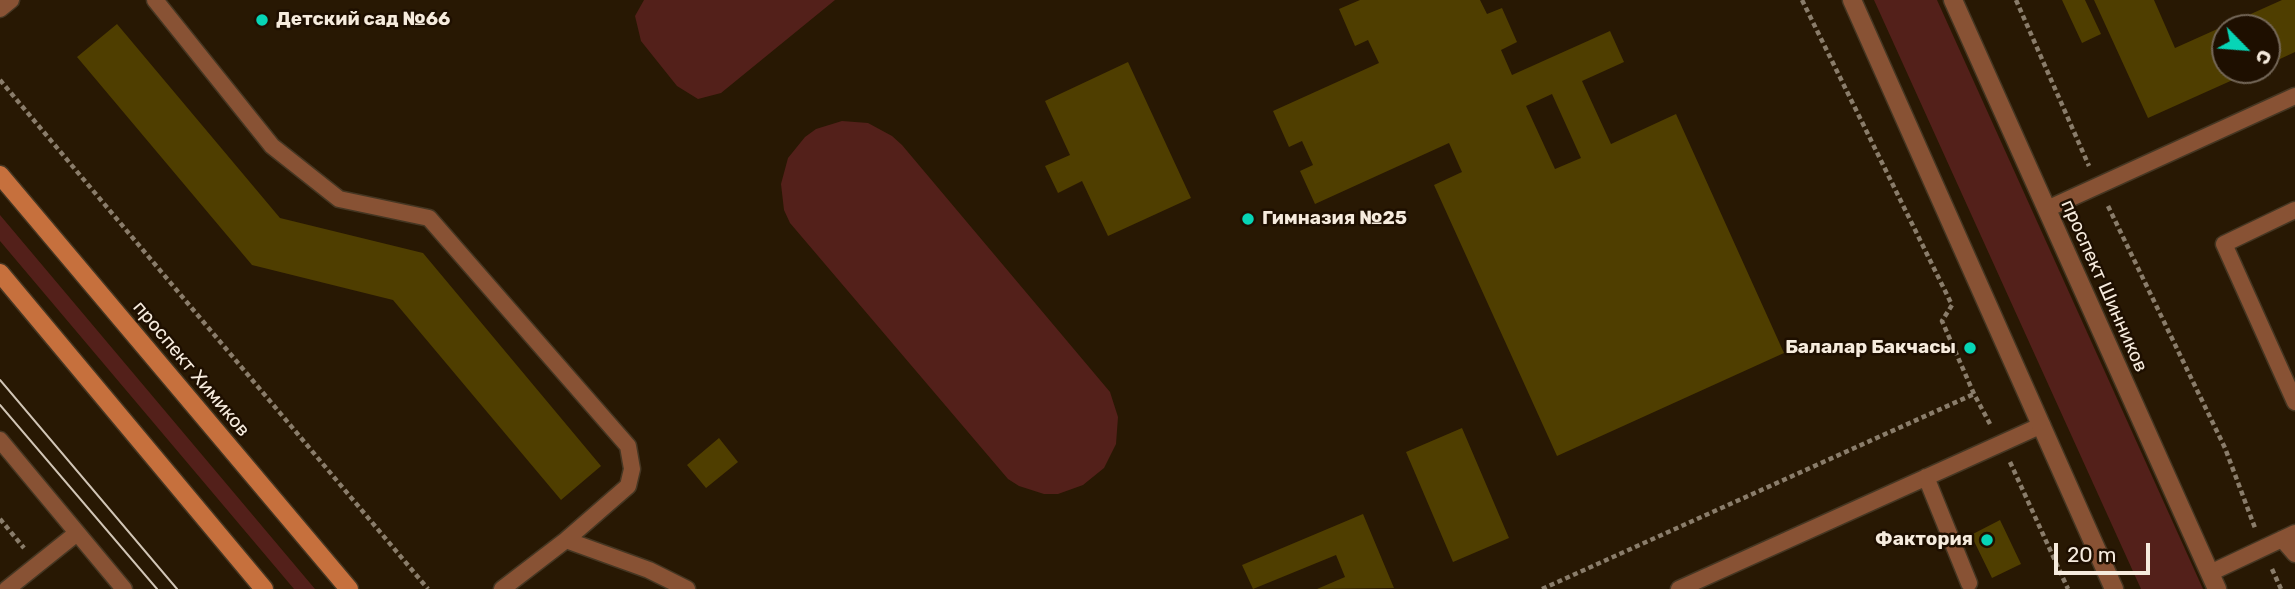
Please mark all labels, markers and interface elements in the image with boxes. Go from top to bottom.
place label: Детский сад №66 [276,9,450,31]
marker: Детский сад №66 [254,12,270,28]
north arrow [2211,14,2281,84]
text: С [2250,46,2277,68]
street label: проспект Шинников [2056,196,2152,376]
place label: Гимназия №25 [1262,208,1407,230]
marker: Гимназия №25 [1240,211,1256,227]
street label: проспект Химиков [128,297,254,441]
place label: Балалар Бакчасы [1785,337,1956,359]
marker: Балалар Бакчасы [1962,340,1978,356]
place label: Фактория [1875,529,1973,551]
scale bar [2057,530,2153,574]
marker: Фактория [1979,532,1995,548]
text: 20 m [2067,542,2116,567]

